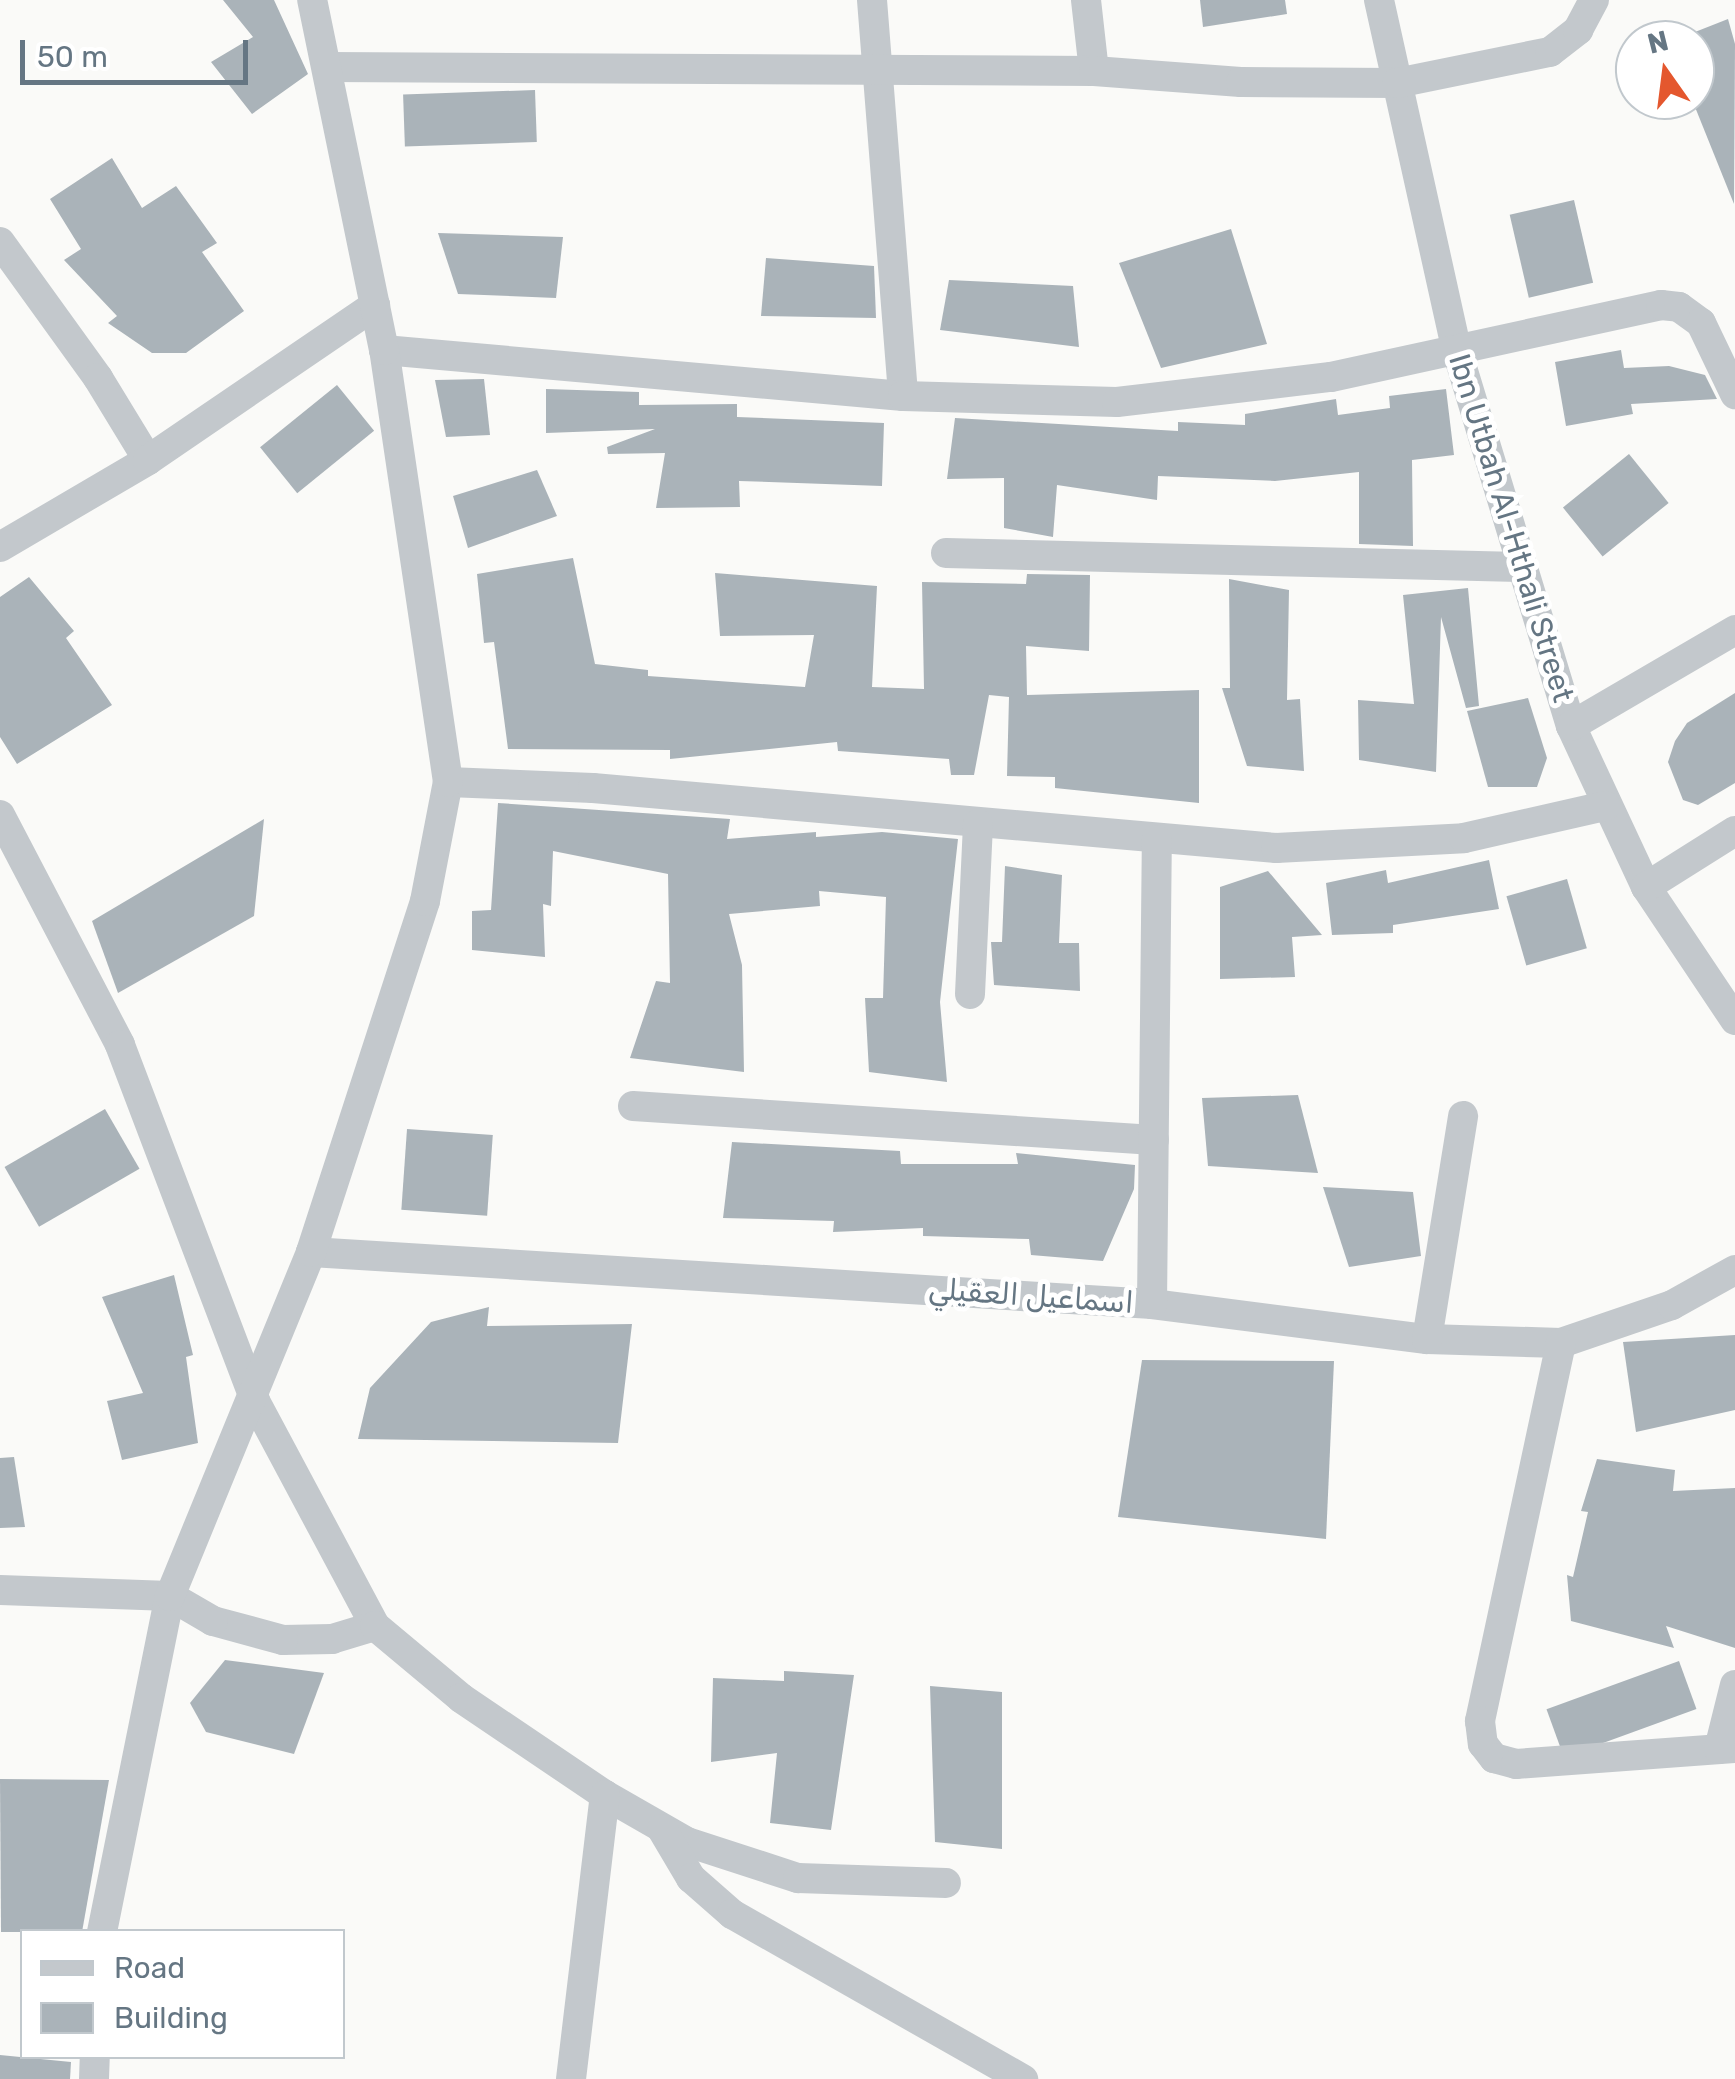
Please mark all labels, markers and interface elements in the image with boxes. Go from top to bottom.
scale bar [25,20,252,82]
north arrow [1615,20,1715,120]
text: N [1644,24,1672,61]
text: 50 m [37,39,108,75]
street label: Ibn Utbah Al-Hthali Street [1441,349,1581,707]
street label: اسماعيل العقيلي [927,1271,1135,1321]
legend [20,1929,345,2059]
text: Road [114,1950,185,1986]
text: Building [114,2000,228,2036]

